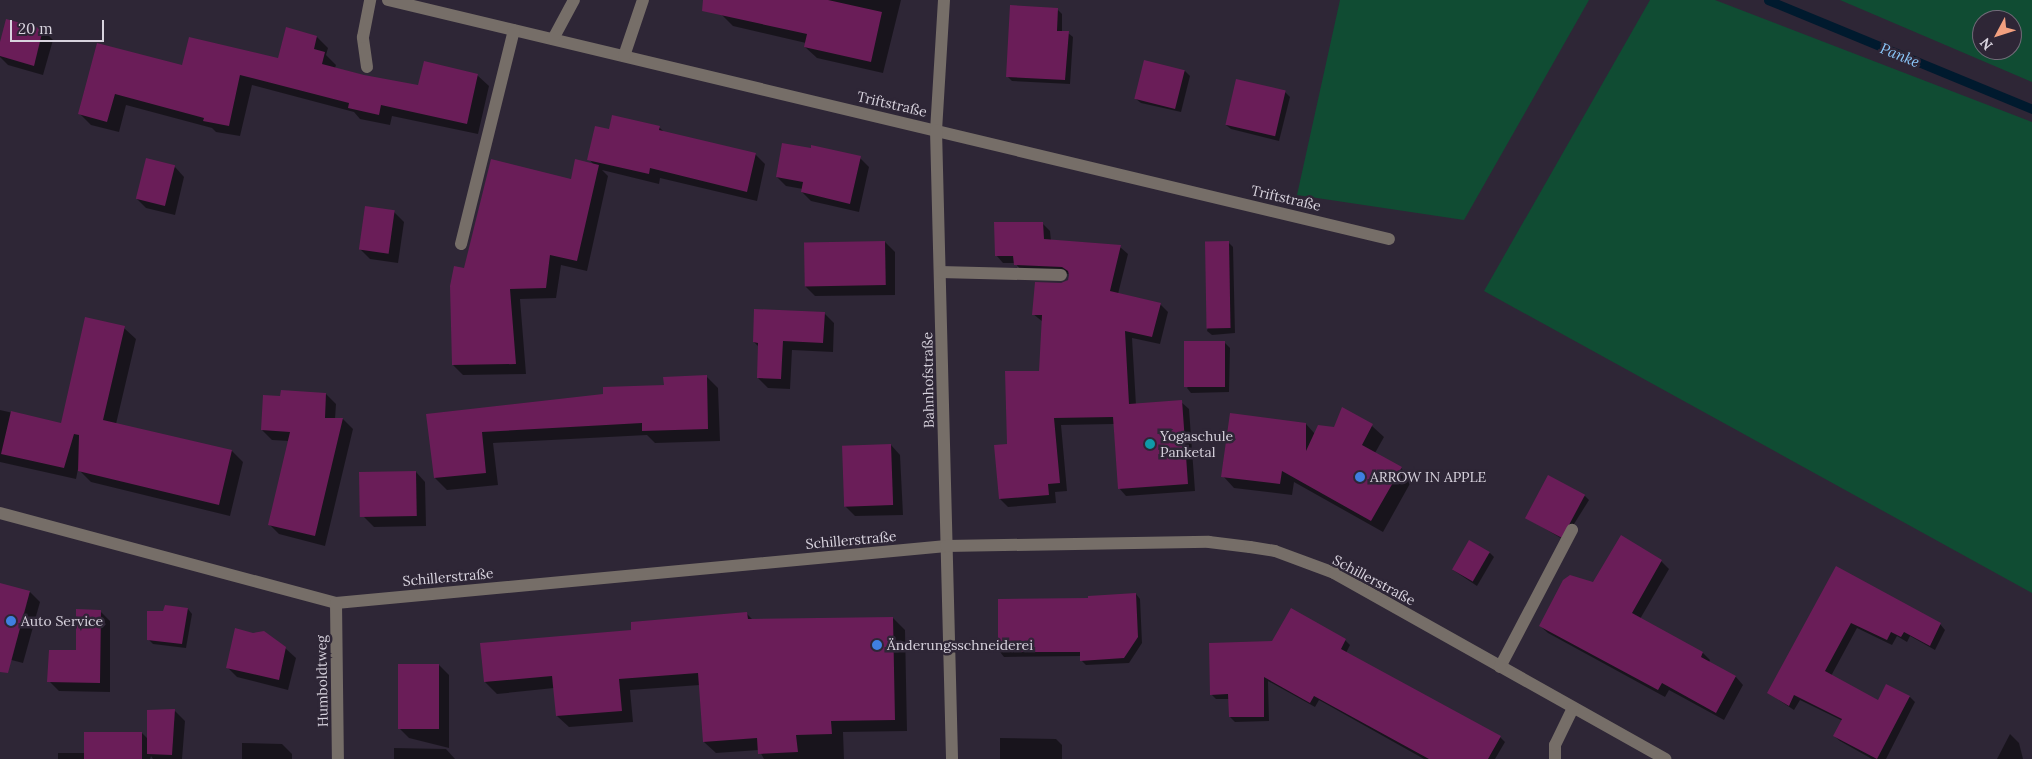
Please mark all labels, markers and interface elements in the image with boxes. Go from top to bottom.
scale bar [12,10,106,42]
north arrow [1972,10,2022,60]
text: 20 m [18,19,53,38]
text: N [1976,34,1997,54]
water label: Panke [1878,39,1922,71]
street label: Triftstraße [855,88,929,120]
street label: Triftstraße [1249,182,1323,214]
street label: Bahnhofstraße [919,332,937,428]
place label: Yogaschule Panketal [1160,428,1233,461]
marker: Yogaschule Panketal [1144,438,1156,450]
place label: ARROW IN APPLE [1370,469,1486,485]
marker: ARROW IN APPLE [1354,471,1366,483]
street label: Schillerstraße [805,528,897,552]
street label: Schillerstraße [1330,551,1418,609]
street label: Schillerstraße [402,565,494,589]
place label: Auto Service [21,613,103,629]
marker: Auto Service [5,615,17,627]
street label: Humboldtweg [313,635,331,727]
place label: Änderungsschneiderei [887,637,1033,653]
marker: Änderungsschneiderei [871,639,883,651]

